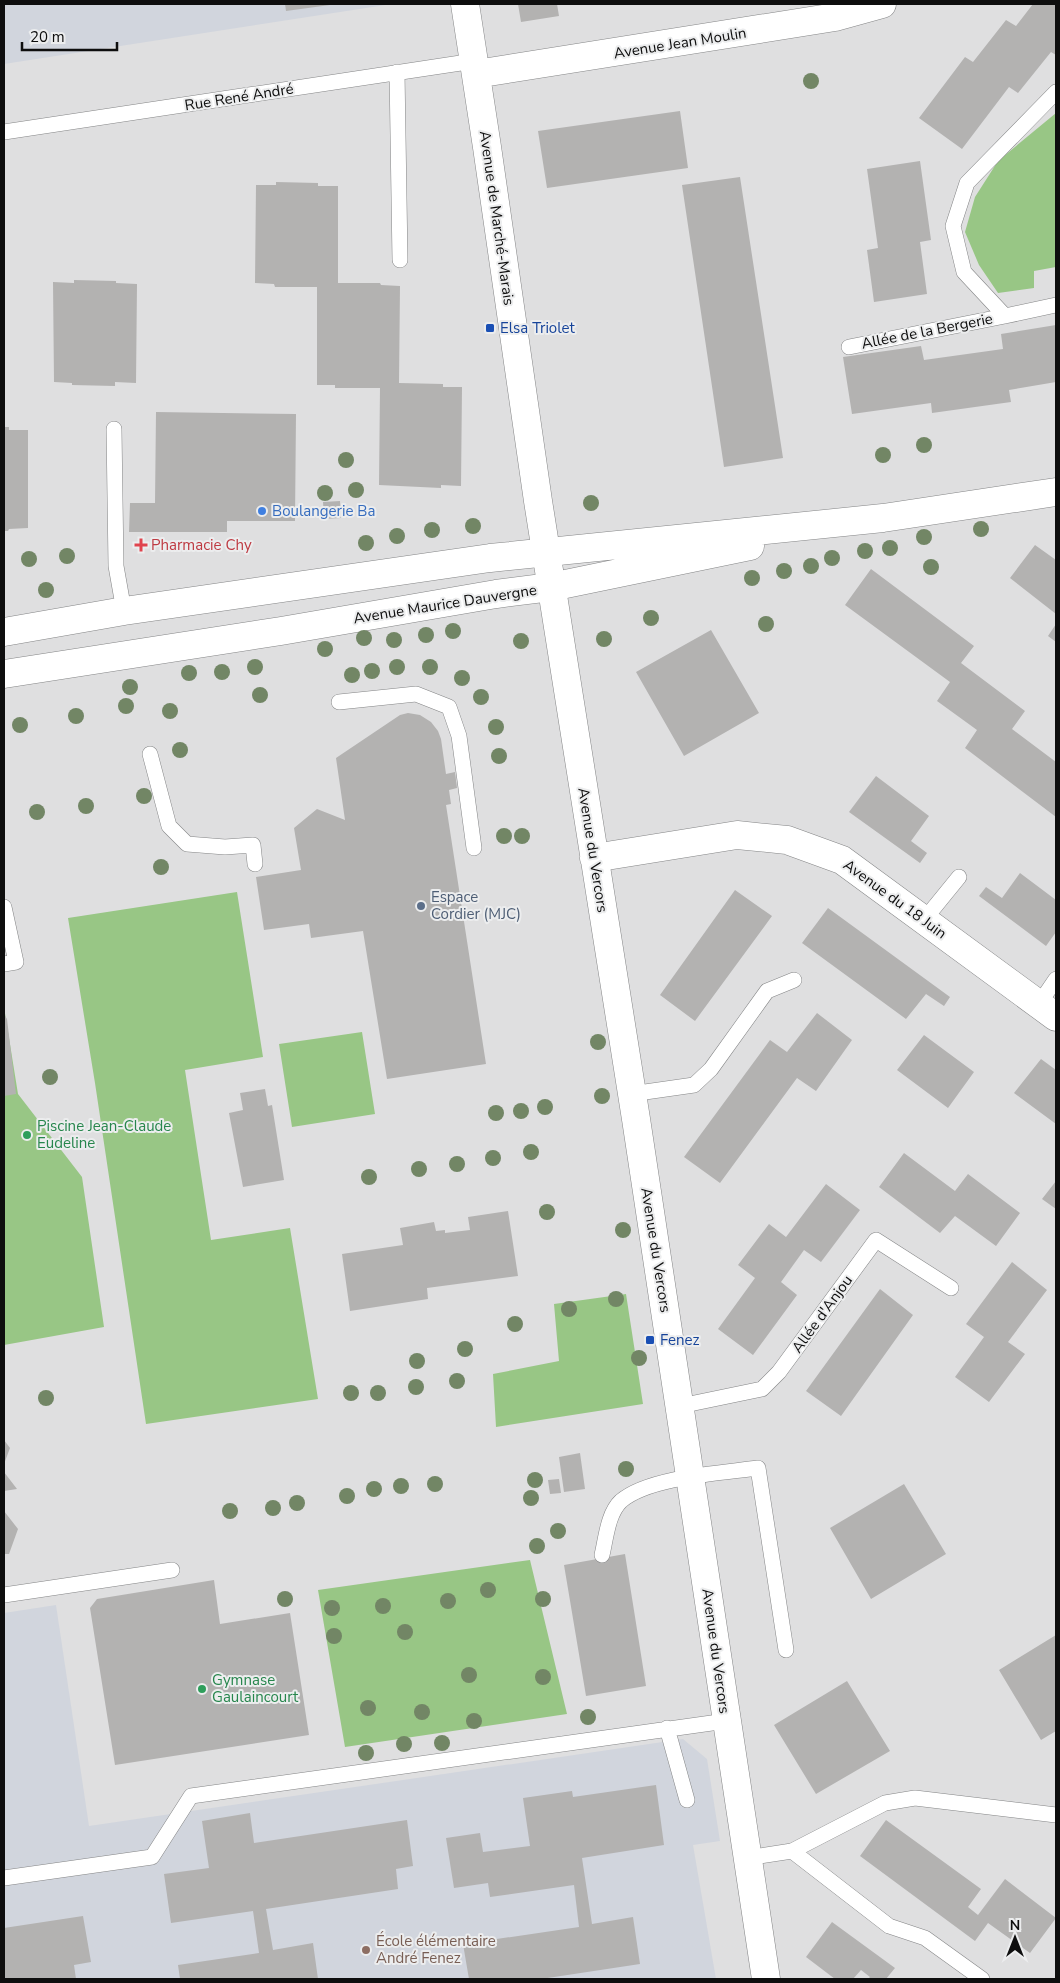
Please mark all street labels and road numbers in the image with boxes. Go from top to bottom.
street label: Avenue Jean Moulin [612,23,748,63]
street label: Rue René André [183,79,295,115]
street label: Avenue de Marché-Marais [475,129,519,307]
street label: Allée de la Bergerie [860,308,994,354]
street label: Avenue Maurice Dauvergne [352,580,538,628]
street label: Avenue du Vercors [573,786,613,914]
street label: Avenue du 18 Juin [839,855,951,943]
street label: Avenue du Vercors [636,1186,676,1314]
street label: Allée d'Anjou [787,1271,857,1357]
street label: Avenue du Vercors [697,1587,735,1715]

